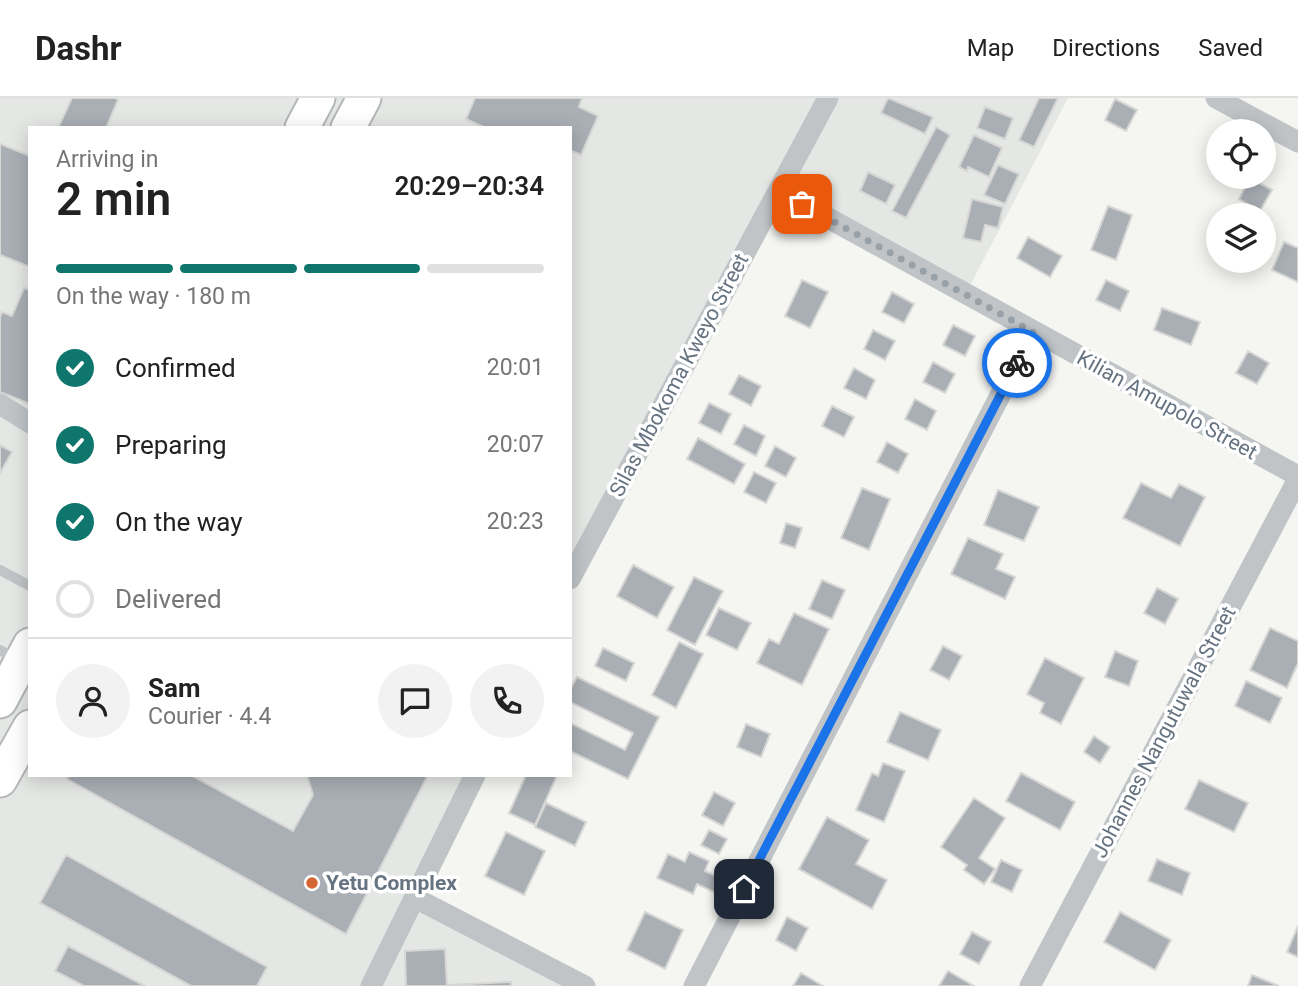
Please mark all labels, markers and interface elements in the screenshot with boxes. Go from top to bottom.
text: Dashr [35,29,122,68]
text: Map [967,34,1014,62]
text: Directions [1052,34,1160,62]
text: Saved [1198,34,1263,62]
map controls [1206,119,1276,273]
button: locate [1206,119,1276,189]
text: Arriving in [56,146,159,173]
text: 20:29–20:34 [394,171,544,201]
text: 2 min [56,172,171,226]
pin [772,174,832,234]
icon: bag [783,185,821,223]
button: layers [1206,203,1276,273]
street label: Silas Mbokoma Kweyo Street [605,249,753,501]
text: On the way · 180 m [56,283,251,310]
courier [982,328,1052,398]
icon: bike [998,344,1036,382]
street label: Kilian Amupolo Street [1073,346,1261,464]
icon: check [56,349,94,387]
text: Confirmed [115,353,236,383]
text: 20:01 [487,354,544,381]
icon: check [56,426,94,464]
text: Preparing [115,430,227,460]
text: 20:07 [487,431,544,458]
icon: check [56,503,94,541]
text: On the way [115,507,243,537]
text: 20:23 [487,508,544,535]
text: Delivered [115,584,222,614]
street label: Johannes Nangutuwala Street [1087,602,1241,862]
button: person [56,664,130,738]
button: chat [378,664,452,738]
button: phone [470,664,544,738]
text: Sam [148,673,200,703]
text: Courier · 4.4 [148,703,271,730]
pin [714,859,774,919]
icon: home [725,870,763,908]
place label: Yetu Complex [326,871,457,895]
marker: Yetu Complex [304,875,320,891]

